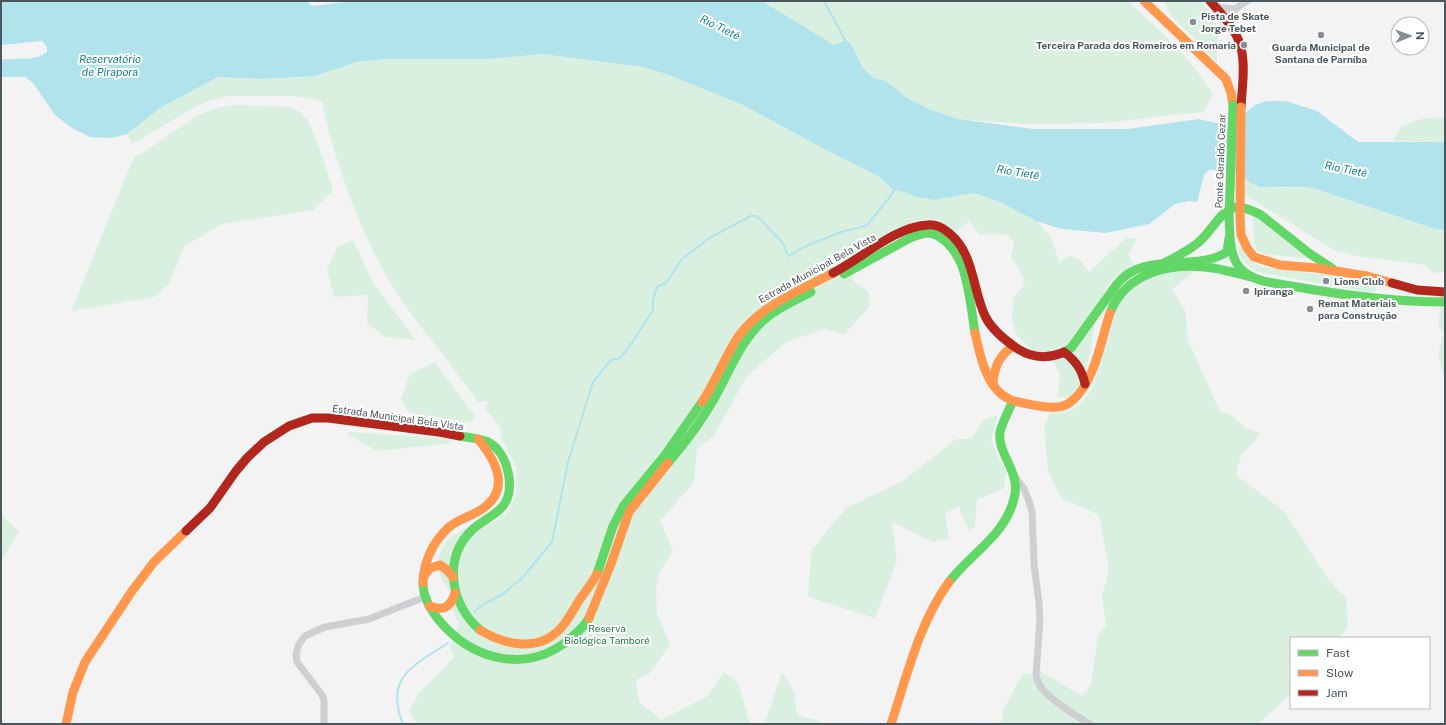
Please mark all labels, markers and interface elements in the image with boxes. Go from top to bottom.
place label: Pista de Skate Jorge Tebet [1201,10,1270,34]
water label: Rio Tietê [698,12,742,42]
north arrow [1390,16,1430,56]
marker: Pista de Skate Jorge Tebet [1188,17,1198,27]
marker: Guarda Municipal de Santana de Parníba [1316,30,1326,40]
text: N [1414,31,1426,40]
place label: Terceira Parada dos Romeiros em Romaria [1036,39,1236,51]
marker: Terceira Parada dos Romeiros em Romaria [1239,40,1249,50]
place label: Guarda Municipal de Santana de Parníba [1272,41,1370,65]
water label: Reservatório de Pirapora [79,53,141,78]
street label: Ponte Geraldo Cezar [1212,113,1228,209]
water label: Rio Tietê [1324,159,1368,179]
water label: Rio Tietê [996,163,1040,181]
street label: Estrada Municipal Bela Vista [756,231,878,305]
place label: Lions Club [1334,275,1384,287]
marker: Lions Club [1321,276,1331,286]
place label: Ipiranga [1254,285,1294,297]
marker: Ipiranga [1241,286,1251,296]
place label: Remat Materiais para Construção [1318,297,1397,321]
marker: Remat Materiais para Construção [1305,304,1315,314]
street label: Estrada Municipal Bela Vista [332,402,464,432]
park label: Reserva Biológica Tamboré [564,622,650,646]
legend [1290,637,1430,709]
text: Fast [1326,646,1351,660]
text: Slow [1326,666,1354,680]
text: Jam [1326,686,1348,700]

